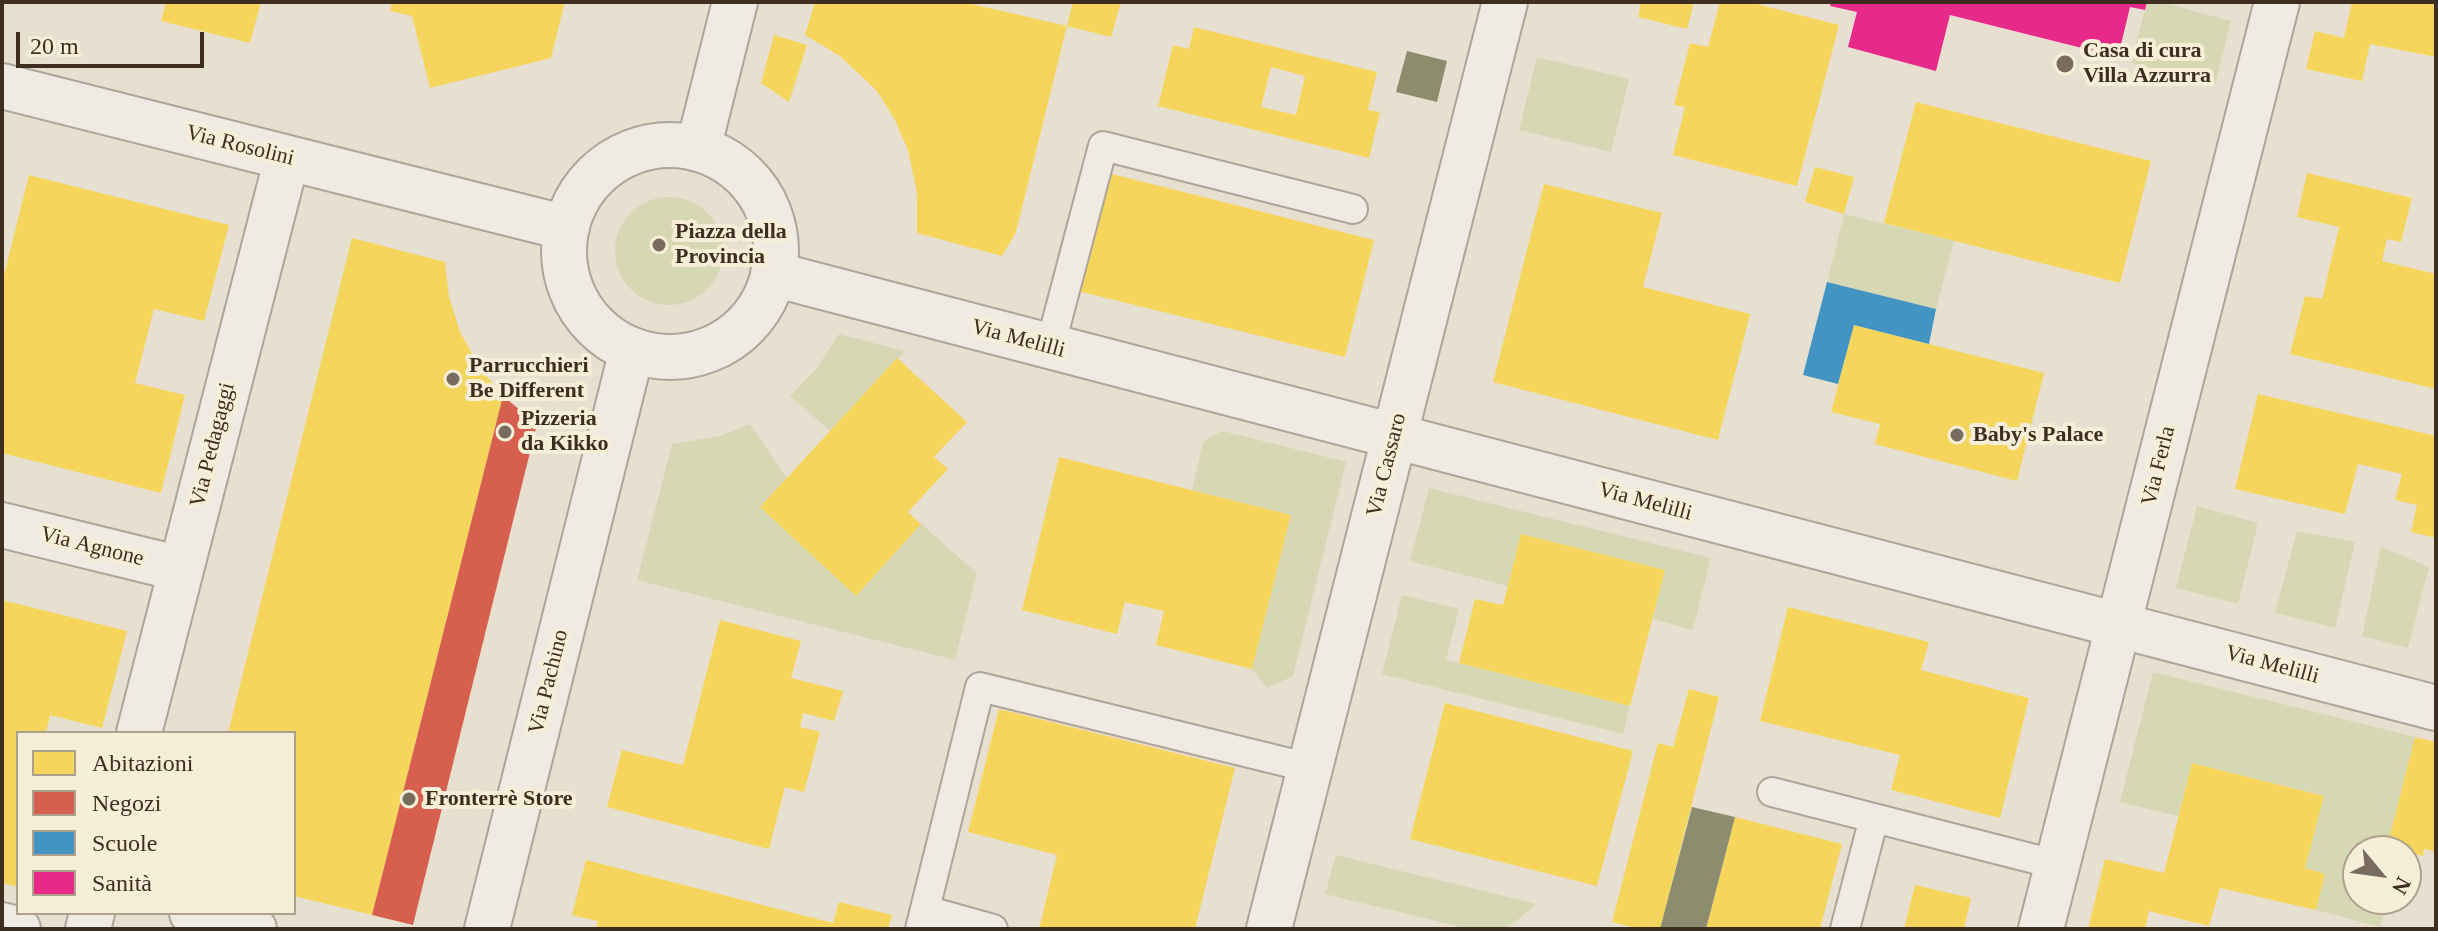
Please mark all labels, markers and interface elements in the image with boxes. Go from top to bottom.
scale bar [20,16,208,66]
text: 20 m [30,33,79,59]
place label: Casa di cura Villa Azzurra [2083,38,2211,90]
marker: Casa di cura Villa Azzurra [2054,53,2076,75]
street label: Via Rosolini [183,120,297,172]
place label: Piazza della Provincia [675,219,787,270]
marker: Piazza della Provincia [650,236,668,254]
street label: Via Melilli [968,314,1068,364]
place label: Parrucchieri Be Different [469,353,589,404]
marker: Parrucchieri Be Different [444,370,462,388]
street label: Via Pedagaggi [185,380,241,510]
place label: Pizzeria da Kikko [521,406,608,458]
street label: Via Cassaro [1361,411,1413,519]
place label: Baby's Palace [1973,422,2103,448]
marker: Pizzeria da Kikko [496,423,514,441]
street label: Via Ferla [2136,423,2182,509]
marker: Baby's Palace [1948,426,1966,444]
street label: Via Melilli [1595,477,1695,527]
street label: Via Agnone [38,521,146,573]
street label: Via Pachino [523,627,575,737]
street label: Via Melilli [2222,640,2322,690]
legend [16,731,296,915]
text: Abitazioni [92,750,193,776]
place label: Fronterrè Store [425,786,573,812]
text: Negozi [92,790,161,816]
marker: Fronterrè Store [400,790,418,808]
text: Scuole [92,830,157,856]
north arrow [2342,835,2422,915]
text: Sanità [92,870,152,896]
text: N [2387,873,2416,899]

